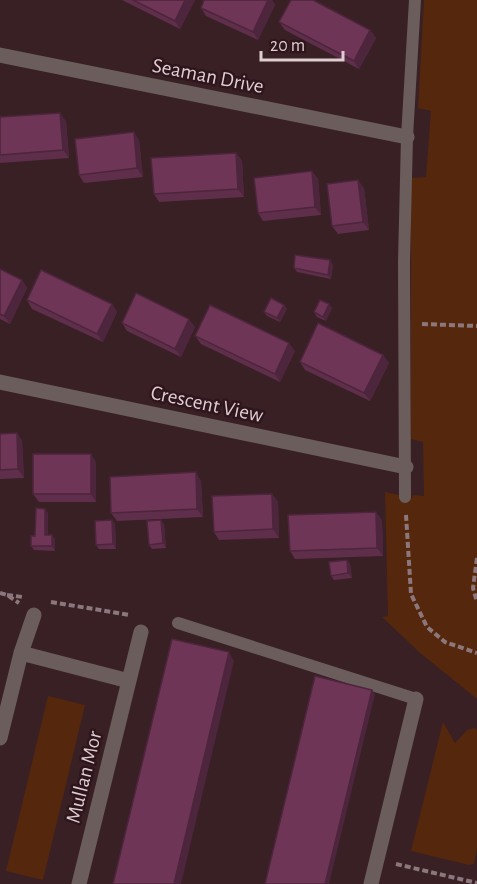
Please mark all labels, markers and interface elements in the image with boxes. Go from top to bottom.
scale bar [261,24,344,62]
text: 20 m [270,37,305,55]
street label: Seaman Drive [151,55,265,97]
street label: Crescent View [149,382,265,426]
street label: Mullan Mor [62,729,106,825]

